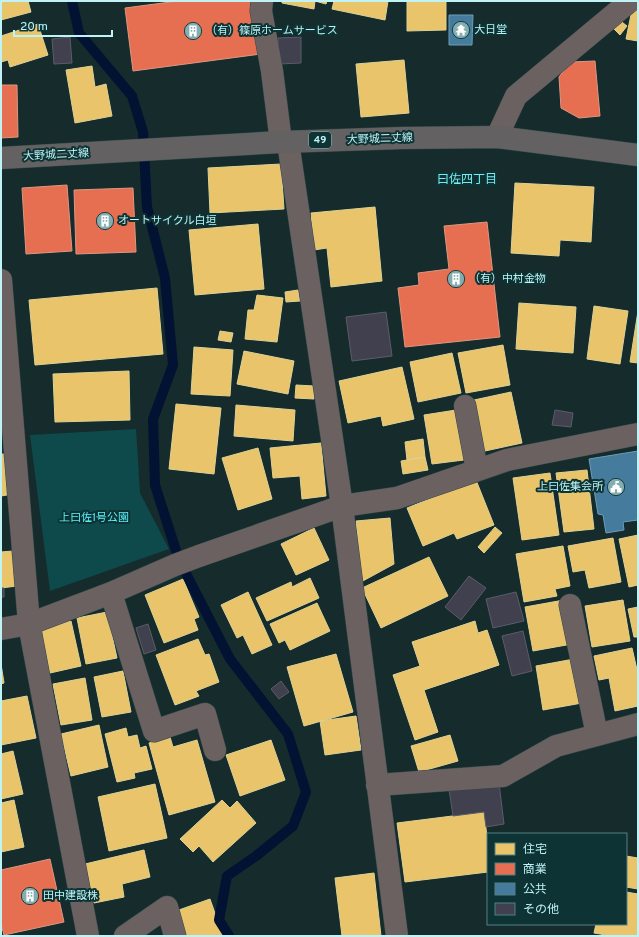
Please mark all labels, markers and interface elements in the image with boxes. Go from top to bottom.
scale bar [14,12,112,38]
text: 20 m [20,19,48,35]
temple icon: 大日堂 [451,20,471,40]
building icon: （有）篠原ホームサービス [183,21,203,41]
place label: 大日堂 [474,23,507,37]
place label: （有）篠原ホームサービス [206,24,338,38]
street label: 大野城二丈線 [347,131,413,147]
road number: 49 [309,132,331,148]
street label: 大野城二丈線 [23,146,89,164]
district label: 曰佐四丁目 [437,172,497,188]
building icon: オートサイクル白垣 [95,211,115,231]
place label: オートサイクル白垣 [118,214,216,228]
building icon: （有）中村金物 [446,269,466,289]
place label: （有）中村金物 [469,272,546,286]
public building icon: 上曰佐集会所 [606,477,626,497]
place label: 上曰佐集会所 [537,480,604,494]
park label: 上曰佐1号公園 [59,511,129,525]
legend [487,833,627,925]
text: 住宅 [523,842,547,858]
text: 商業 [523,862,547,878]
text: 公共 [523,882,547,898]
building icon: 田中建設株 [20,886,40,906]
place label: 田中建設株 [43,889,98,903]
text: その他 [523,902,559,918]

